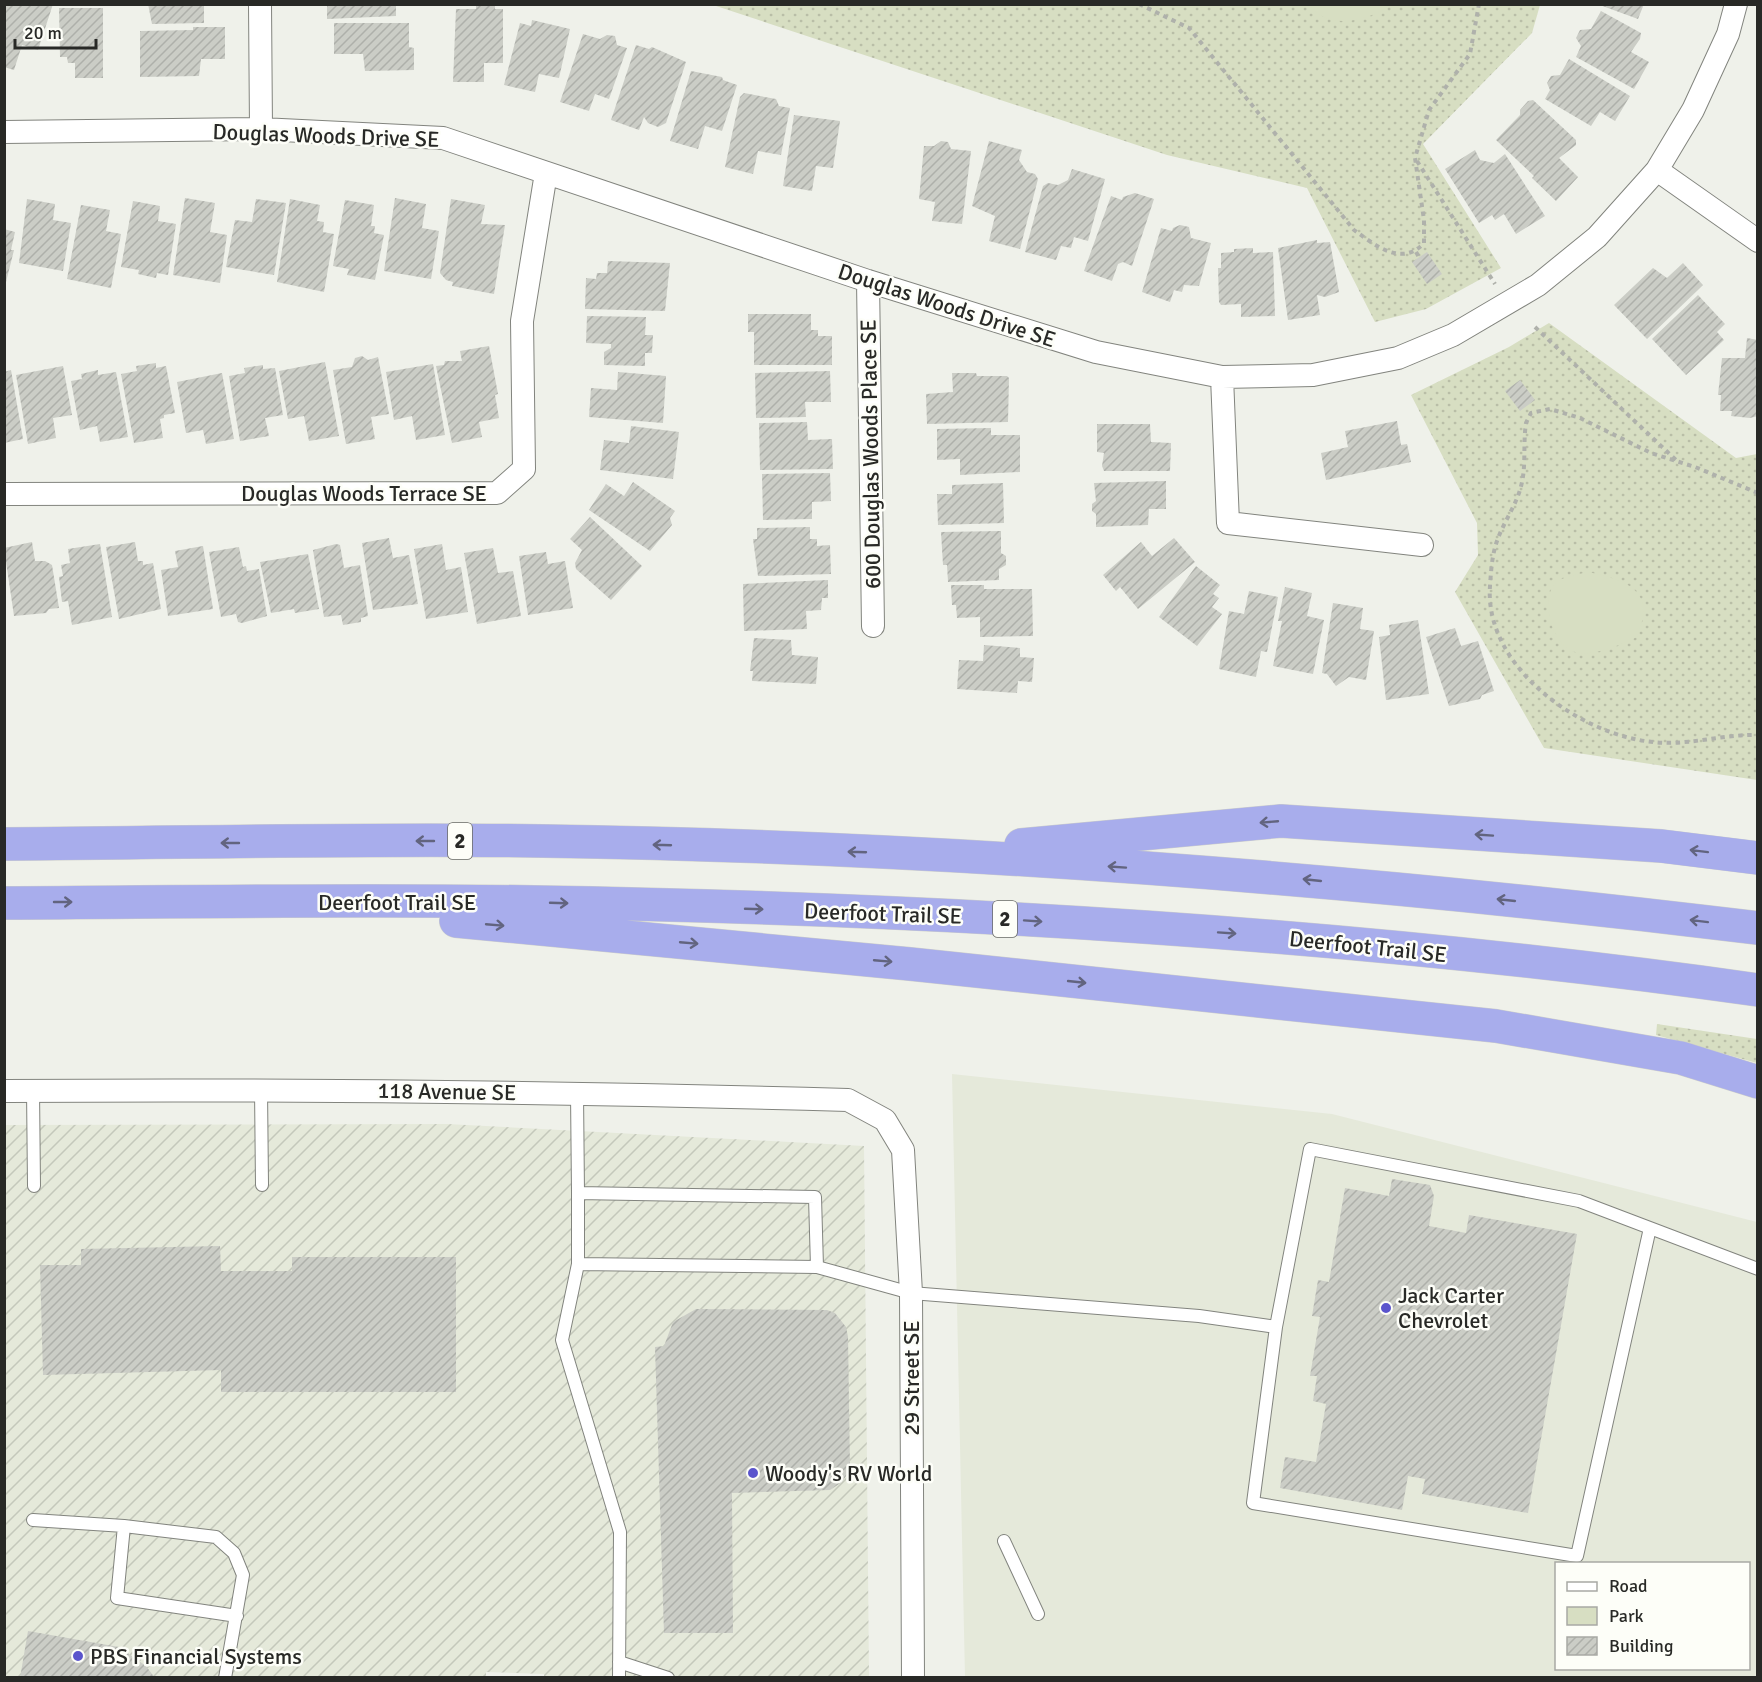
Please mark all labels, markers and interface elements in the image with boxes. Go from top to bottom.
scale bar [15,12,96,50]
text: 20 m [24,22,62,44]
street label: Douglas Woods Drive SE [212,118,440,153]
street label: Douglas Woods Drive SE [835,258,1059,353]
street label: 600 Douglas Woods Place SE [855,319,886,589]
street label: Douglas Woods Terrace SE [241,480,487,507]
one-way arrow [1259,817,1279,828]
road number: 2 [448,823,472,859]
one-way arrow [1475,829,1495,840]
one-way arrow [416,836,436,847]
one-way arrow [221,837,241,848]
one-way arrow [653,839,672,851]
one-way arrow [1690,845,1710,856]
one-way arrow [847,846,867,858]
one-way arrow [1108,861,1127,872]
one-way arrow [1302,874,1322,885]
street label: Deerfoot Trail SE [318,889,476,916]
one-way arrow [1496,894,1516,905]
one-way arrow [52,897,72,908]
one-way arrow [549,897,569,909]
street label: Deerfoot Trail SE [803,897,963,930]
road number: 2 [993,901,1017,937]
one-way arrow [744,903,764,914]
one-way arrow [1690,915,1710,926]
one-way arrow [1022,916,1042,927]
one-way arrow [485,920,504,931]
street label: Deerfoot Trail SE [1288,925,1448,968]
one-way arrow [1217,928,1237,939]
one-way arrow [679,938,699,949]
one-way arrow [873,956,893,967]
one-way arrow [1067,977,1087,988]
street label: 118 Avenue SE [377,1077,517,1106]
place label: Jack Carter Chevrolet [1398,1282,1504,1334]
marker: Jack Carter Chevrolet [1379,1301,1393,1315]
street label: 29 Street SE [898,1320,925,1436]
place label: Woody's RV World [765,1460,932,1487]
marker: Woody's RV World [746,1466,760,1480]
legend [1555,1562,1750,1670]
text: Road [1609,1575,1648,1597]
text: Park [1609,1605,1644,1627]
text: Building [1609,1635,1673,1657]
place label: PBS Financial Systems [90,1643,302,1670]
marker: PBS Financial Systems [71,1649,85,1663]

